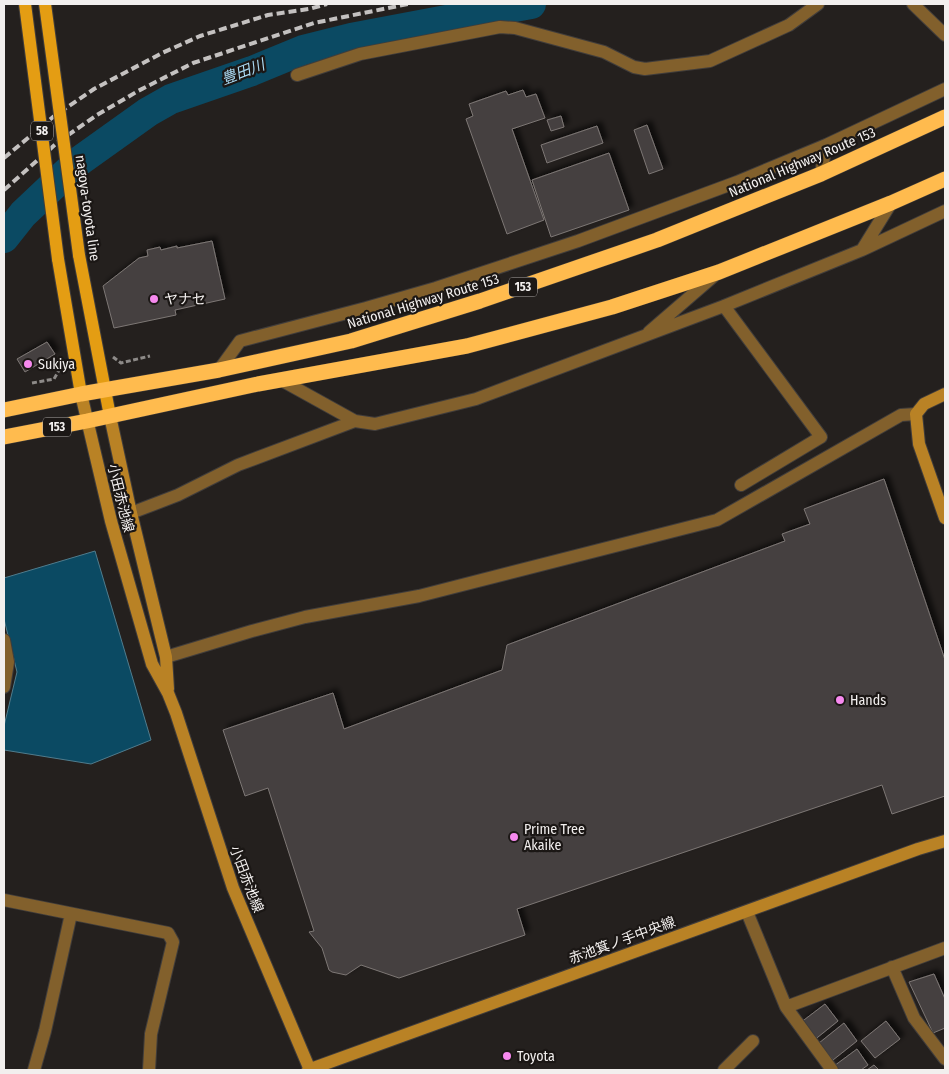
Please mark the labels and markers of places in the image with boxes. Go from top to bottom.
place label: ヤナセ [164,291,206,308]
marker: ヤナセ [148,293,160,305]
place label: Sukiya [38,356,75,373]
marker: Sukiya [22,358,34,370]
place label: Hands [850,692,886,709]
marker: Hands [834,694,846,706]
place label: Prime Tree Akaike [524,821,585,854]
marker: Prime Tree Akaike [508,831,520,843]
place label: Toyota [517,1048,555,1065]
marker: Toyota [501,1050,513,1062]

